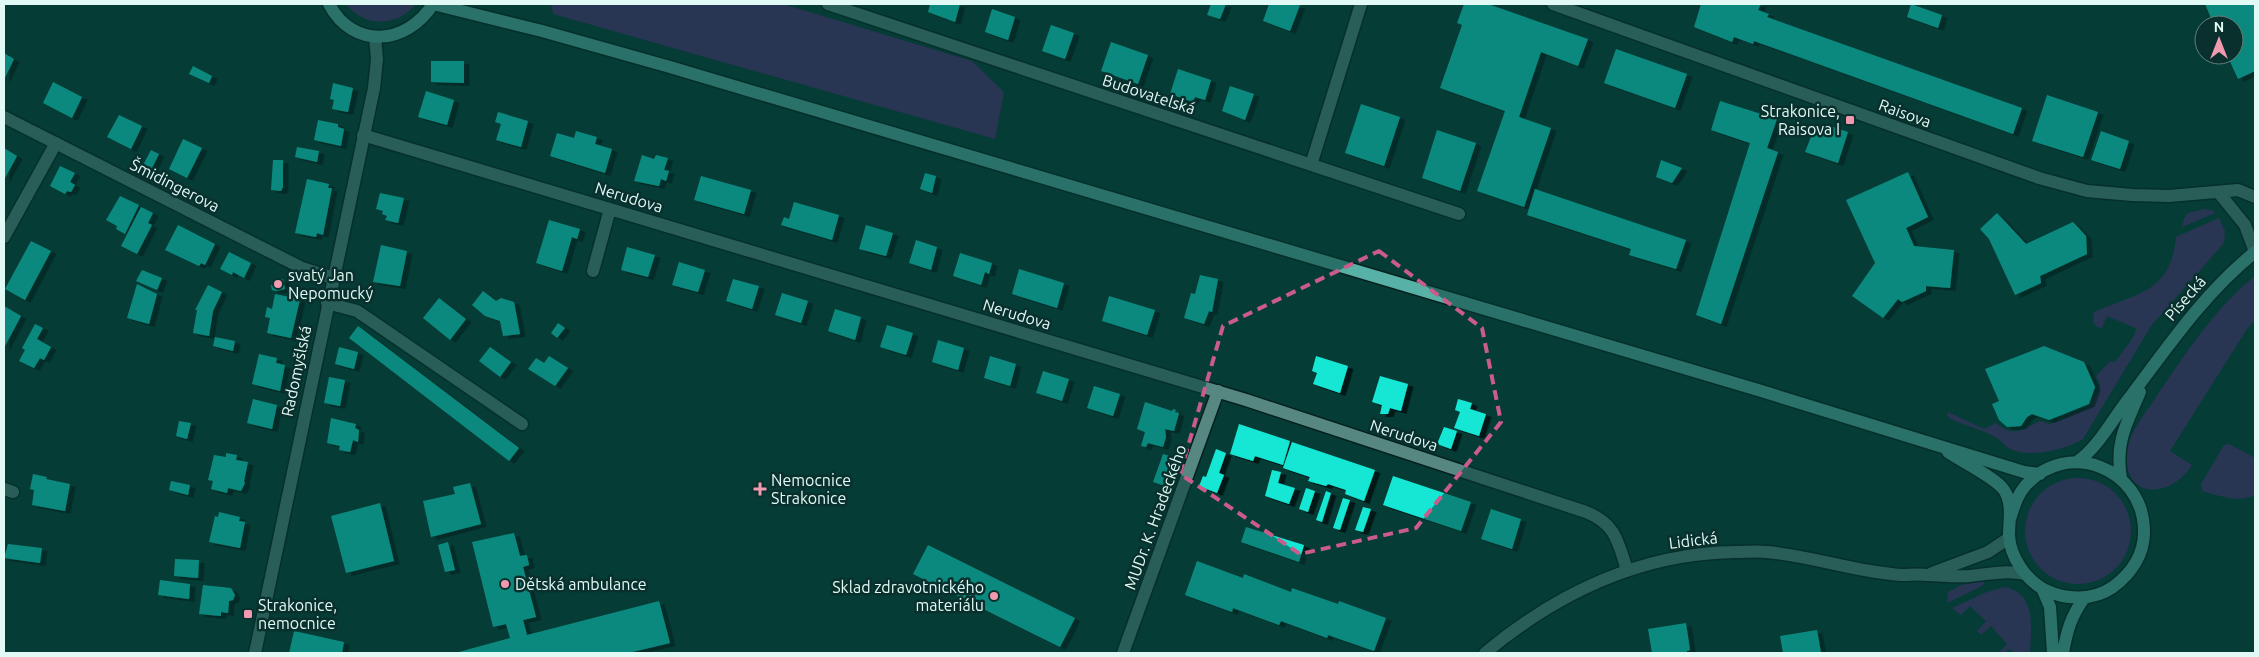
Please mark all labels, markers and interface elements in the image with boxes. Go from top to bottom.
north arrow [2194,15,2244,65]
text: N [2214,19,2224,35]
street label: Budovatelská [1100,71,1198,117]
street label: Raisova [1876,95,1934,131]
place label: Strakonice, Raisova I [1761,102,1840,138]
marker: Strakonice, Raisova I [1844,114,1856,126]
street label: Šmidingerova [127,154,223,215]
street label: Nerudova [593,178,665,216]
place label: svatý Jan Nepomucký [288,266,373,302]
street label: Písecká [2161,272,2209,324]
marker: svatý Jan Nepomucký [272,278,284,290]
street label: Nerudova [981,295,1053,333]
street label: Radomyšlská [278,324,314,418]
street label: Nerudova [1368,416,1440,454]
street label: MUDr. K. Hradeckého [1120,442,1190,592]
place label: Nemocnice Strakonice [771,471,851,507]
marker: Nemocnice Strakonice [753,482,767,496]
street label: Lidická [1668,528,1718,552]
place label: Dětská ambulance [515,575,647,593]
marker: Dětská ambulance [499,578,511,590]
place label: Sklad zdravotnického materiálu [832,578,984,614]
marker: Sklad zdravotnického materiálu [988,590,1000,602]
place label: Strakonice, nemocnice [258,596,337,632]
marker: Strakonice, nemocnice [242,608,254,620]

